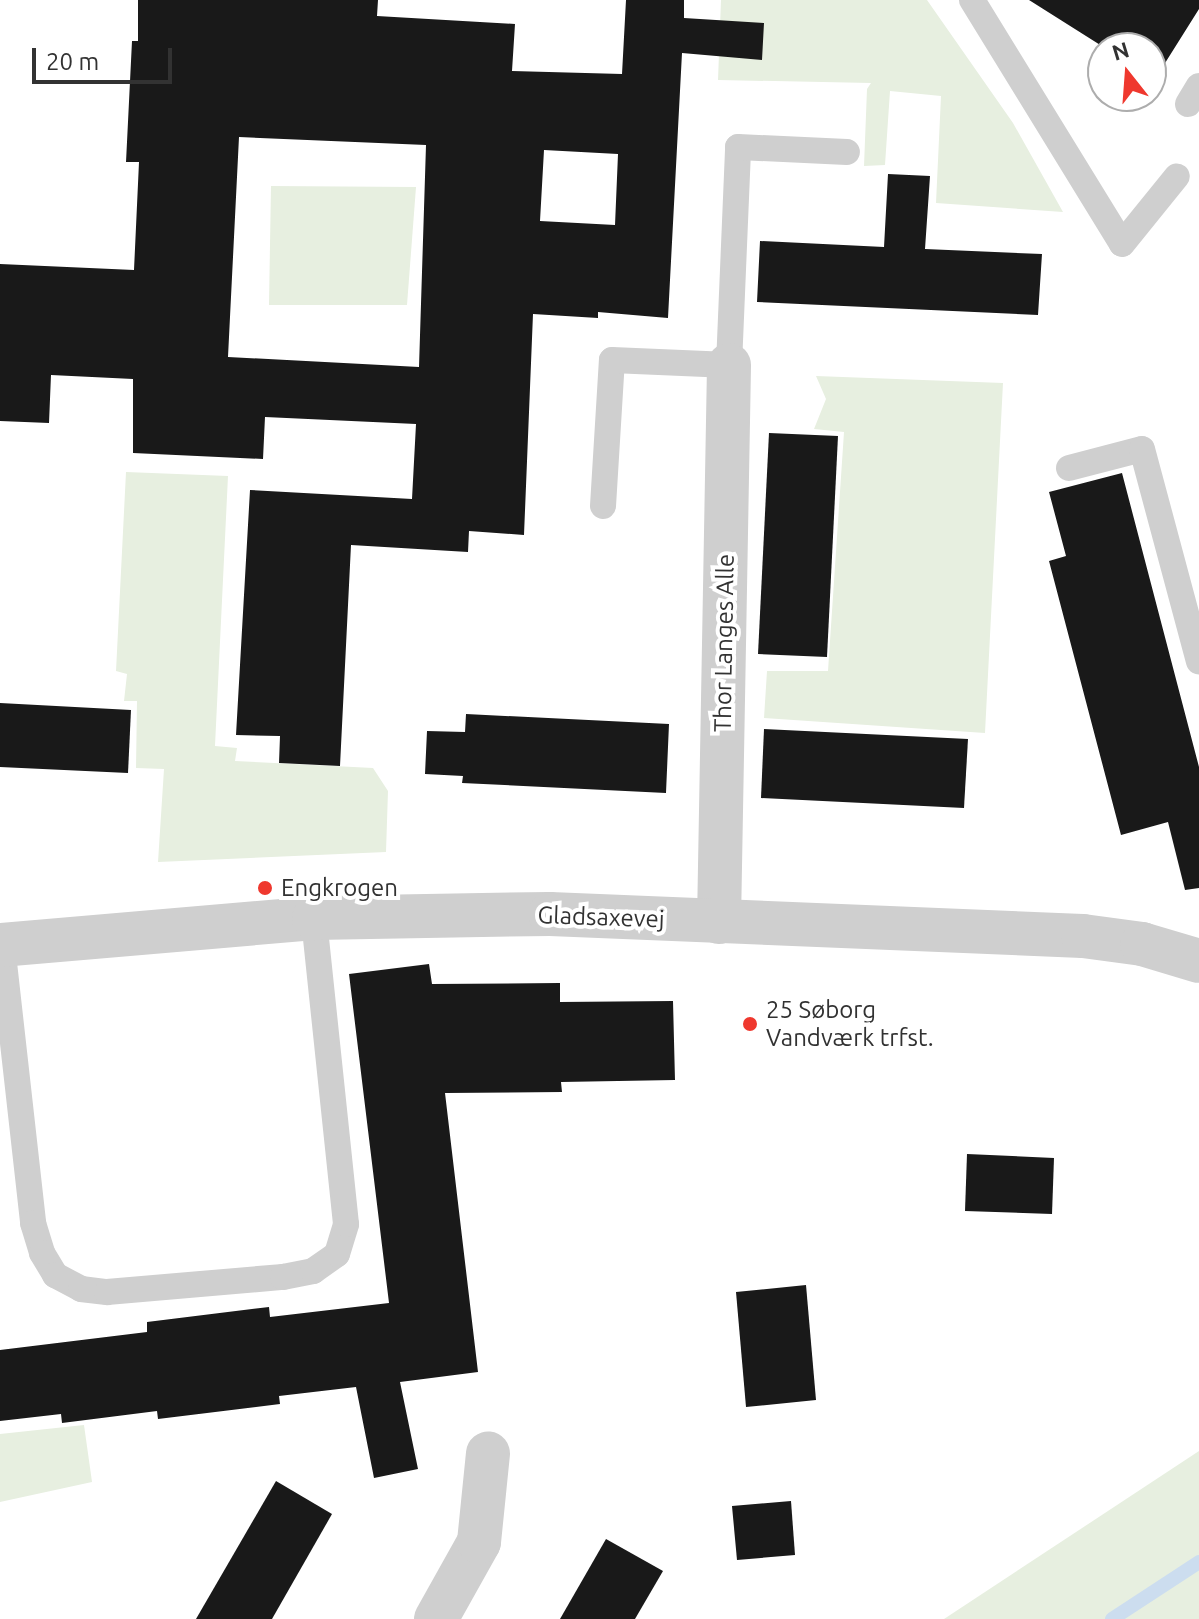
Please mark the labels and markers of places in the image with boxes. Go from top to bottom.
place label: Engkrogen [281,874,398,902]
marker: Engkrogen [256,879,274,897]
place label: 25 Søborg Vandværk trfst. [766,996,934,1052]
marker: 25 Søborg Vandværk trfst. [741,1015,759,1033]

